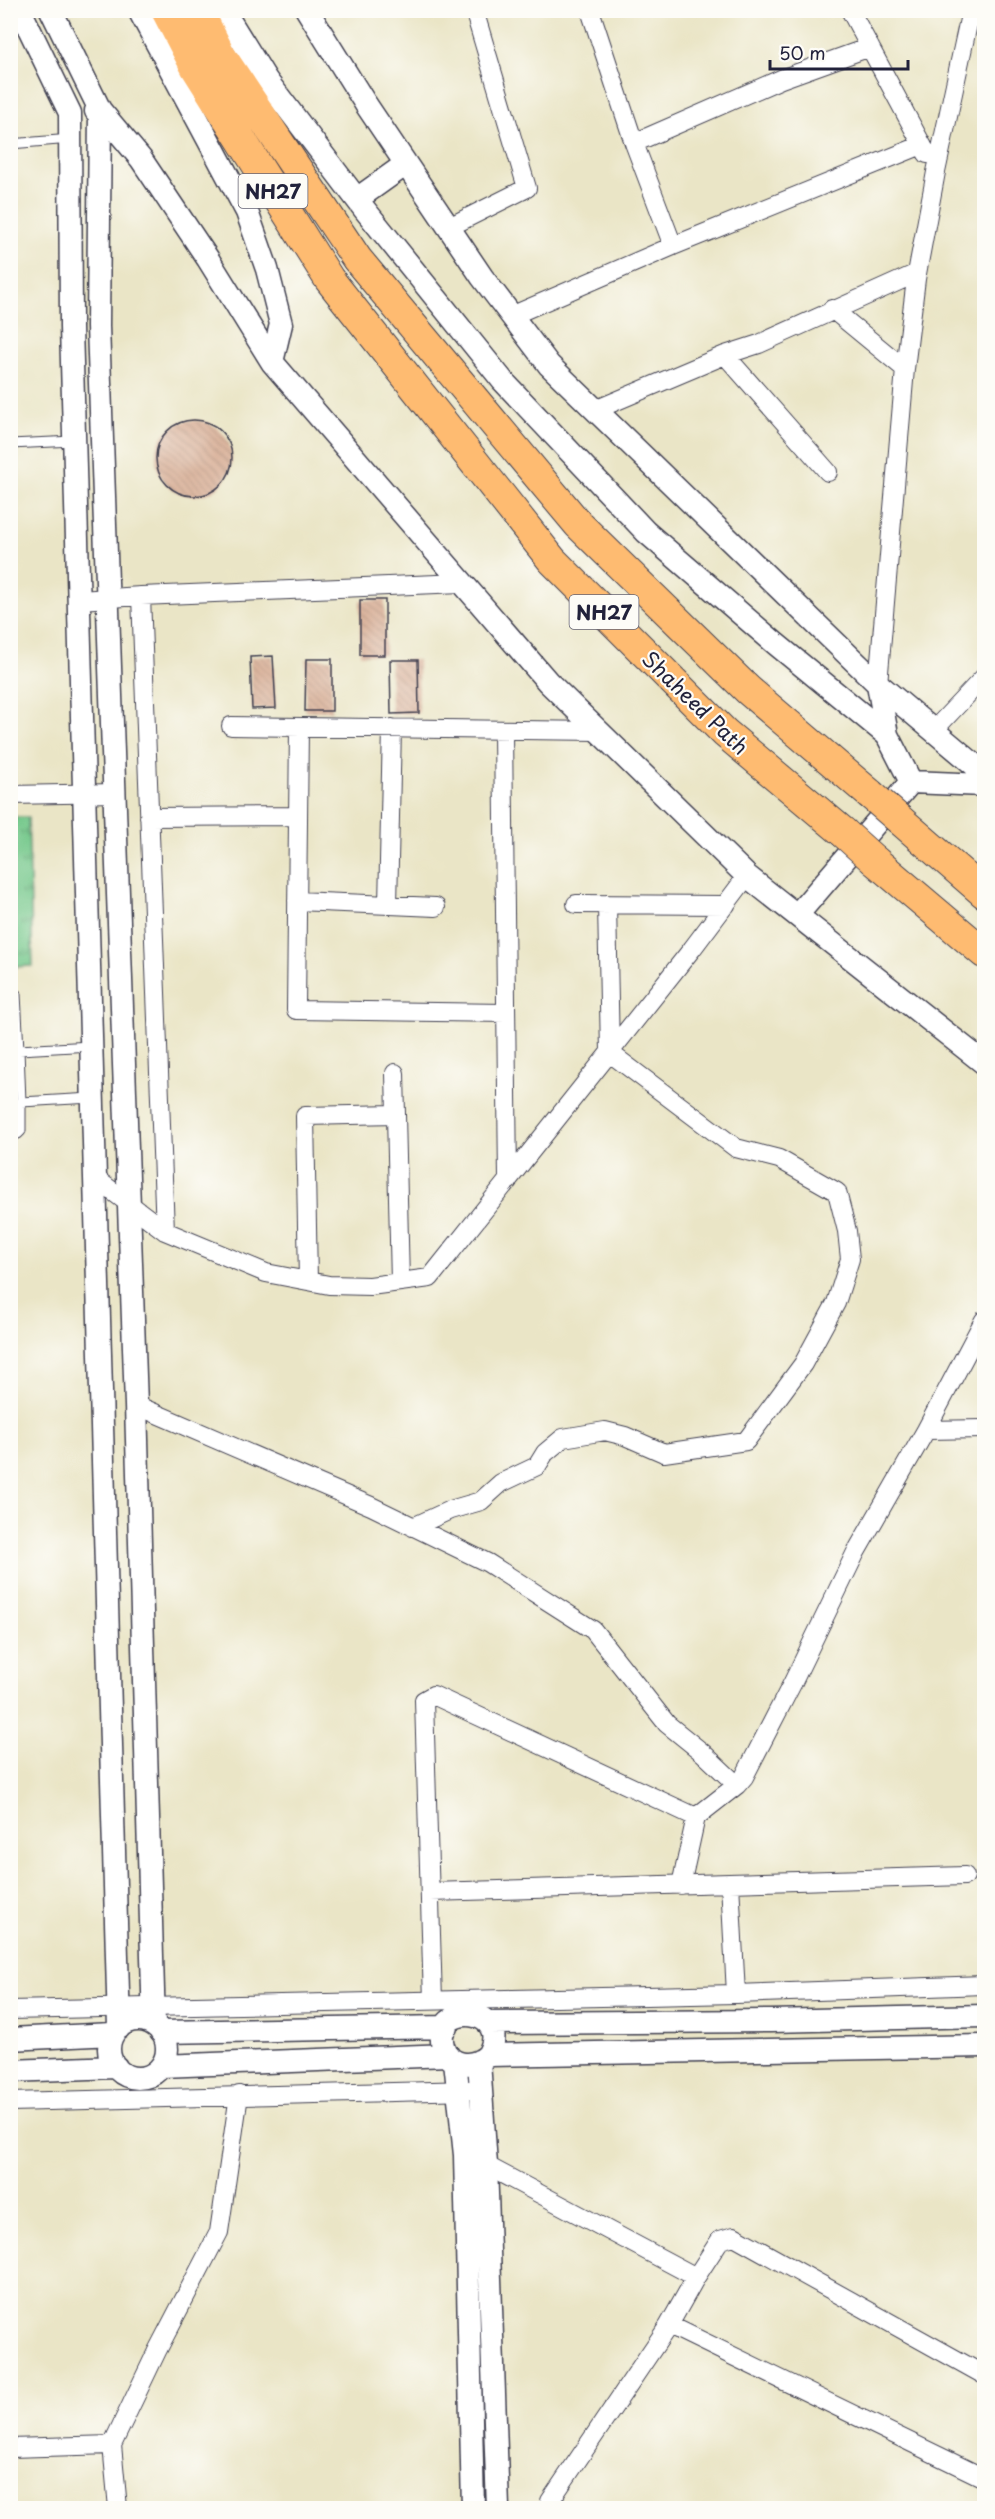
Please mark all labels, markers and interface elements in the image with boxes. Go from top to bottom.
scale bar [770,33,908,71]
text: 50 m [779,39,826,66]
road number: NH27 [238,174,308,208]
road number: NH27 [570,595,638,629]
street label: Shaheed Path [635,643,757,761]

